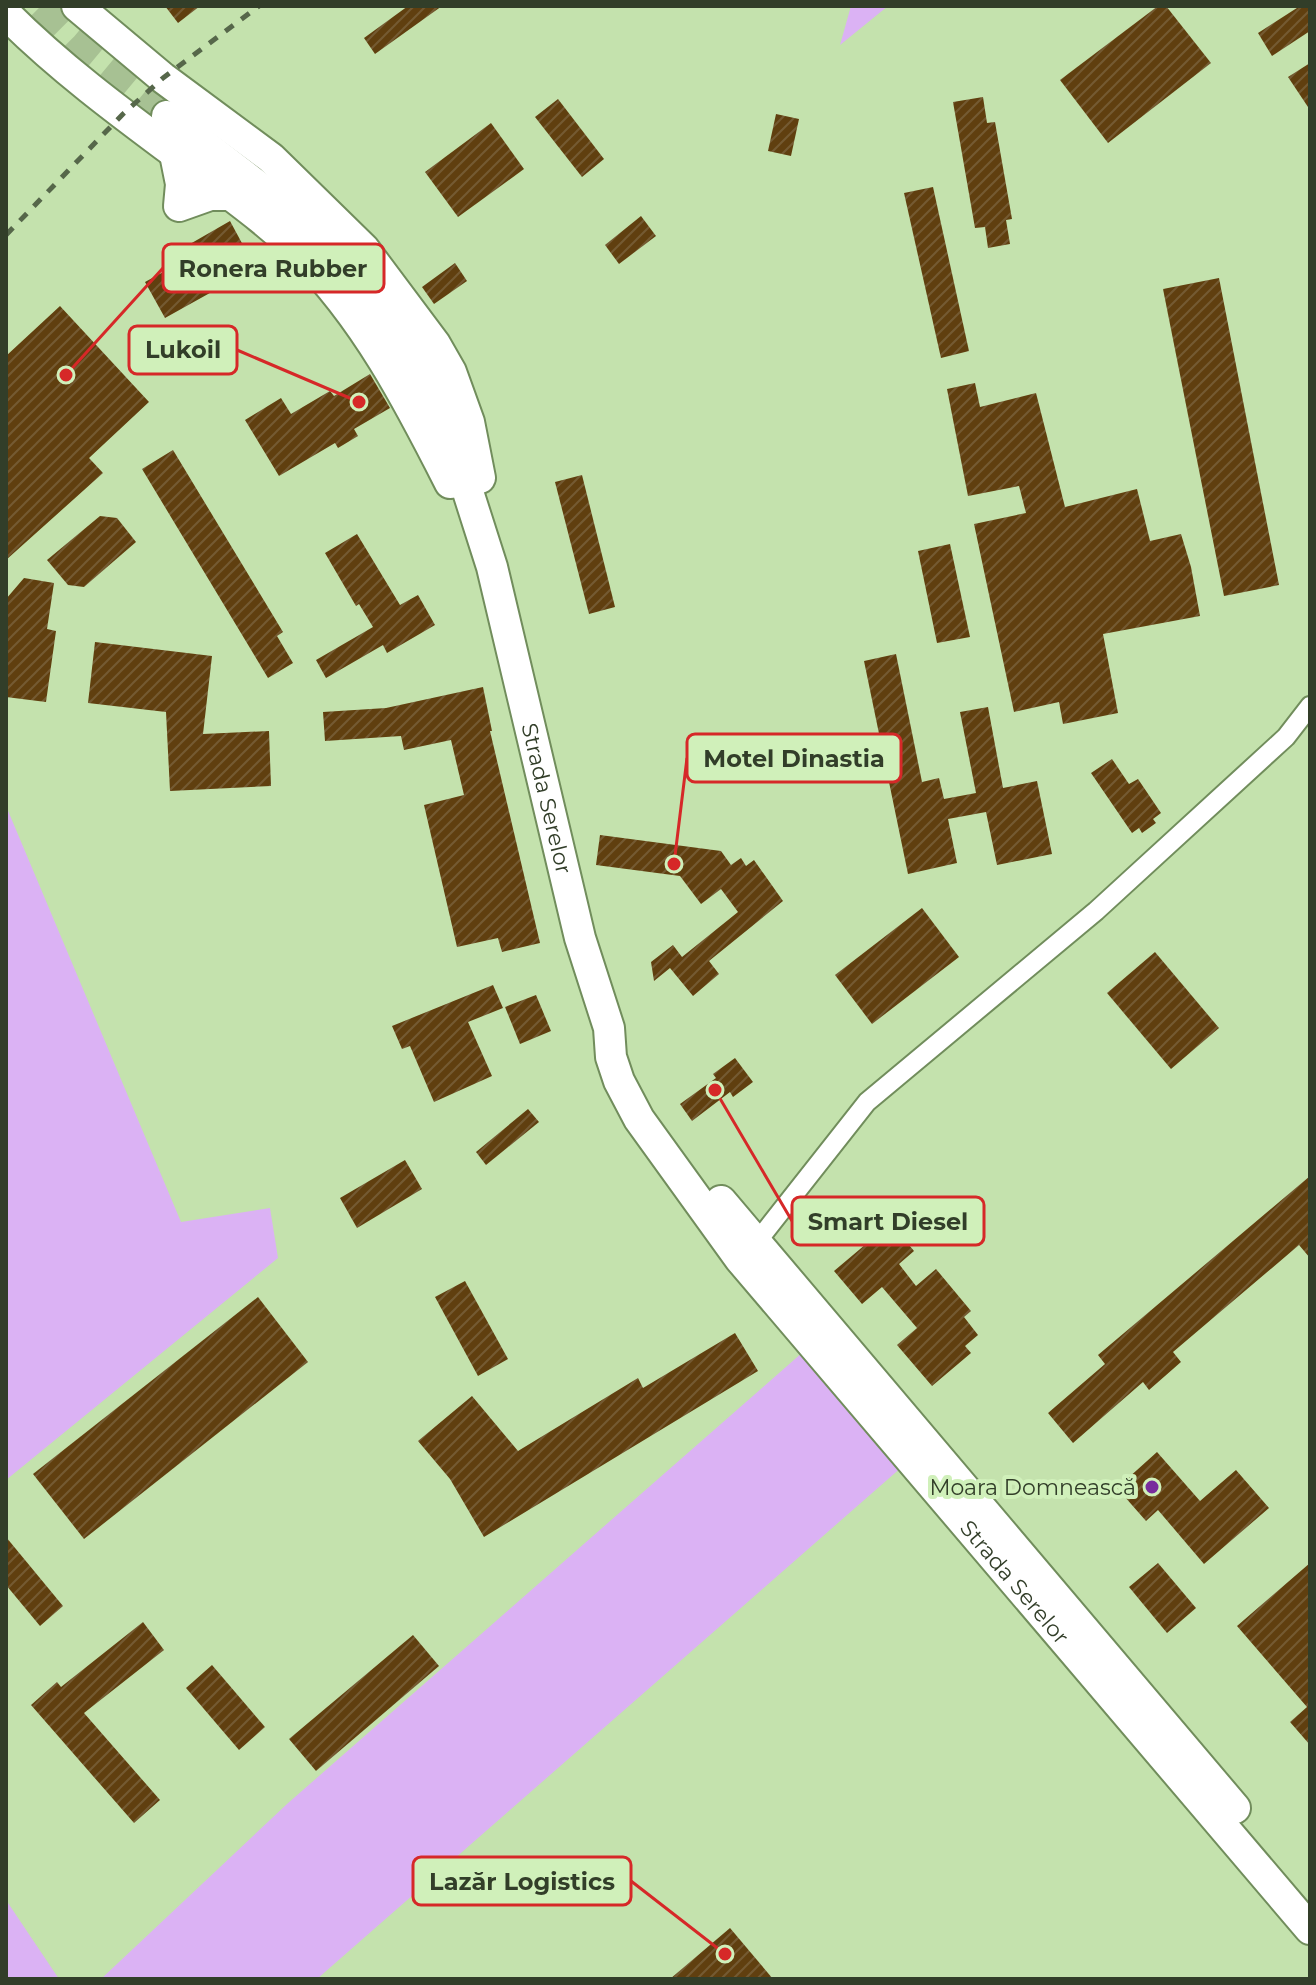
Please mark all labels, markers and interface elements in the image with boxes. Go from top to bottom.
callout: Ronera Rubber [163,244,384,292]
text: Ronera Rubber [179,254,367,283]
callout: Lukoil [129,326,237,374]
text: Lukoil [145,335,221,364]
street label: Strada Serelor [516,720,578,877]
callout: Motel Dinastia [687,734,901,782]
text: Motel Dinastia [703,744,885,773]
callout: Smart Diesel [792,1197,984,1245]
text: Smart Diesel [808,1207,968,1236]
place label: Moara Domnească [929,1474,1136,1501]
marker: Moara Domnească [1143,1478,1161,1496]
street label: Strada Serelor [955,1514,1075,1649]
callout: Lazăr Logistics [413,1857,631,1905]
text: Lazăr Logistics [429,1867,615,1896]

